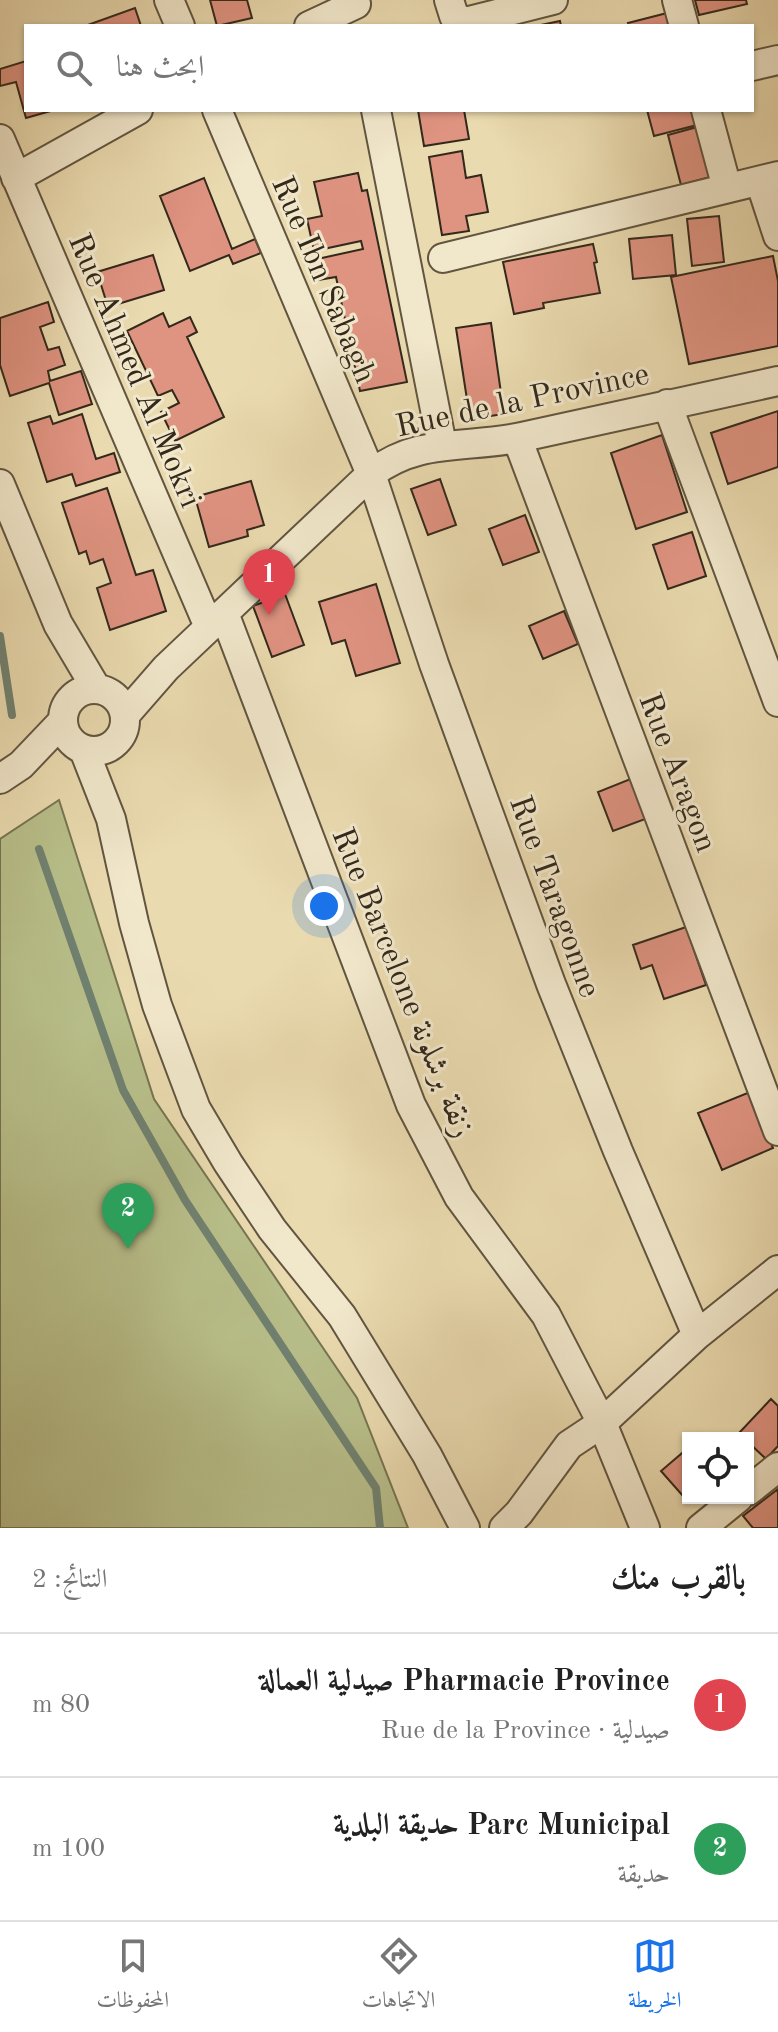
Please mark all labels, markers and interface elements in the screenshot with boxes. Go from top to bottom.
search box [24,24,754,112]
icon: search [52,46,96,90]
text: ابحث هنا [116,53,204,83]
street label: Rue Ibn Sabagh [264,172,380,388]
street label: Rue Ahmed Al Mokri [61,229,205,513]
street label: Rue de la Province [393,359,652,444]
pin: 1 [243,549,295,615]
street label: Rue Aragon [631,689,721,857]
street label: Rue Taragonne [502,792,604,1002]
street label: Rue Barcelone زنقة برشلونة [324,824,478,1142]
your location [304,886,344,926]
pin: 2 [102,1183,154,1249]
map controls [682,1432,754,1504]
button: locate [682,1432,754,1504]
text: بالقرب منك [611,1562,746,1596]
text: النتائج: 2 [32,1567,107,1593]
text: Pharmacie Province صيدلية العمالة [259,1667,670,1697]
text: 80 m [32,1692,90,1718]
text: 1 [712,1692,728,1718]
text: صيدلية · Rue de la Province [381,1718,670,1744]
text: Parc Municipal حديقة البلدية [333,1811,670,1841]
text: 100 m [32,1836,105,1862]
text: 2 [712,1836,728,1862]
text: حديقة [617,1862,670,1888]
tab: المحفوظات [96,1934,169,2021]
tab: الاتجاهات [362,1934,435,2021]
tab: الخريطة [628,1934,682,2021]

